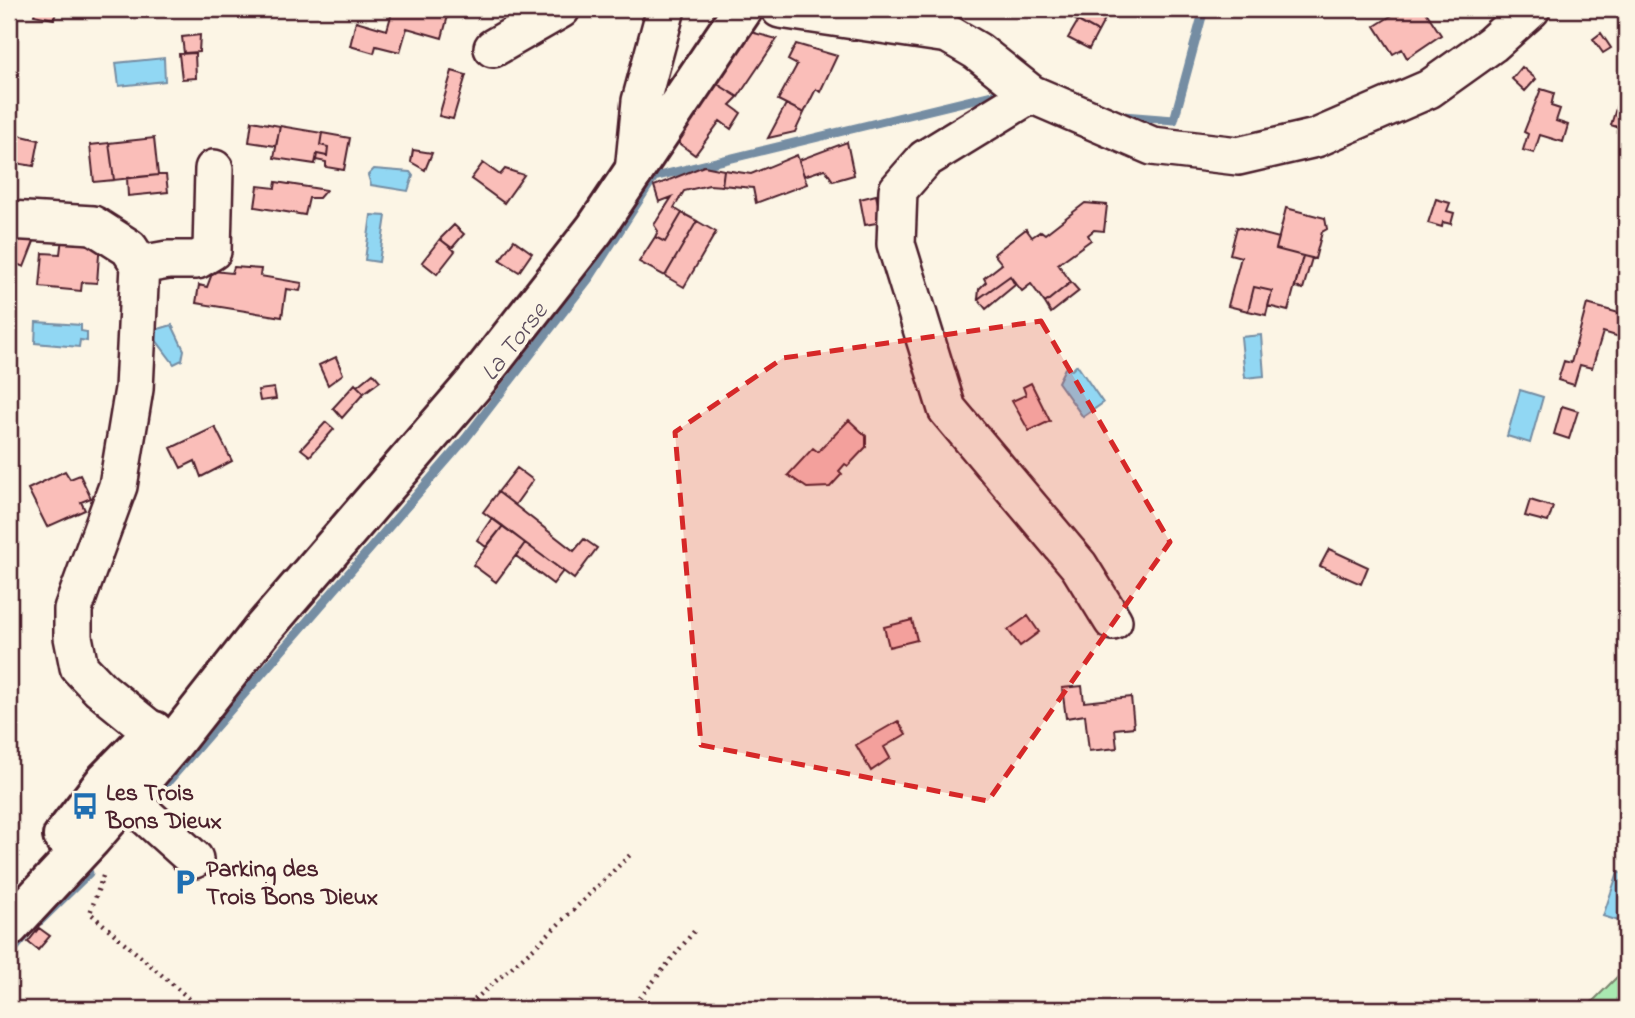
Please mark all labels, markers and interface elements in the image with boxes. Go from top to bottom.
water label: La Torse [473,294,559,390]
place label: Les Trois Bons Dieux [105,777,222,840]
bus stop icon: Les Trois Bons Dieux [70,791,100,821]
place label: Parking des Trois Bons Dieux [206,853,378,916]
parking icon: Parking des Trois Bons Dieux [170,867,200,897]

